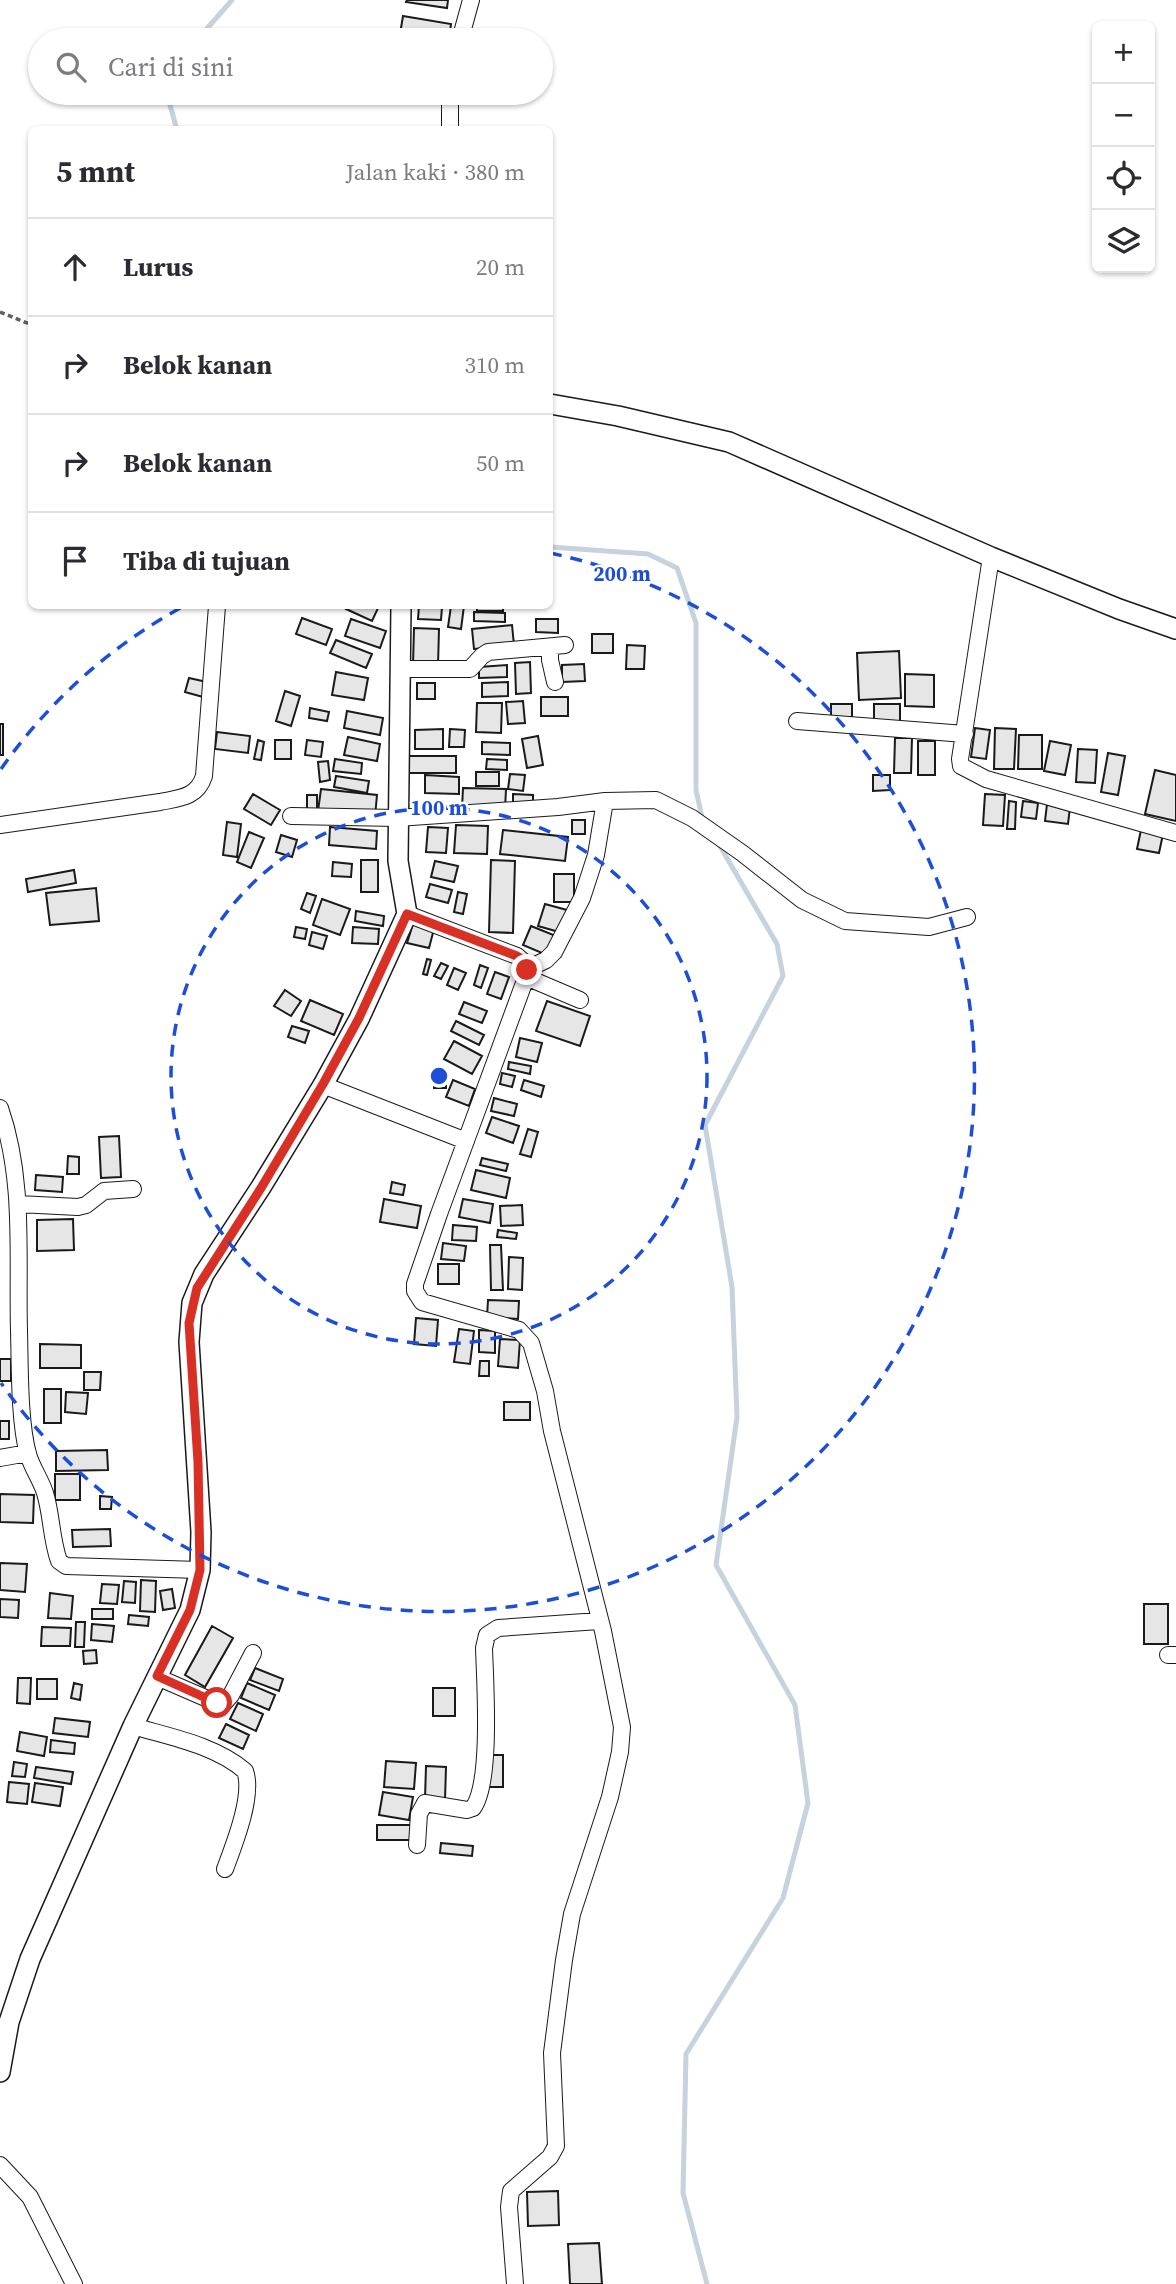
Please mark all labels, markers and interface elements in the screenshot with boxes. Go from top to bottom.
map controls [1092,21,1155,273]
button: + [1092,21,1155,84]
search box [28,28,553,105]
icon: search [52,48,90,86]
text: Cari di sini [108,49,233,85]
button: − [1092,84,1155,147]
button: locate [1092,147,1155,210]
text: 5 mnt [56,151,135,192]
text: Jalan kaki · 380 m [346,156,525,188]
button: layers [1092,210,1155,273]
icon: ahead [56,248,94,286]
text: Lurus [123,249,193,285]
text: 20 m [476,251,525,283]
icon: right [56,346,94,384]
text: Belok kanan [123,347,272,383]
text: 310 m [464,349,525,381]
icon: right [56,444,94,482]
text: Belok kanan [123,445,272,481]
text: 50 m [476,447,525,479]
icon: arrive [56,542,94,580]
text: Tiba di tujuan [123,543,290,579]
text: 200 m [593,559,651,588]
text: 100 m [410,793,468,822]
route end [511,954,542,985]
centre of rings [427,1064,451,1088]
route start [201,1687,232,1718]

